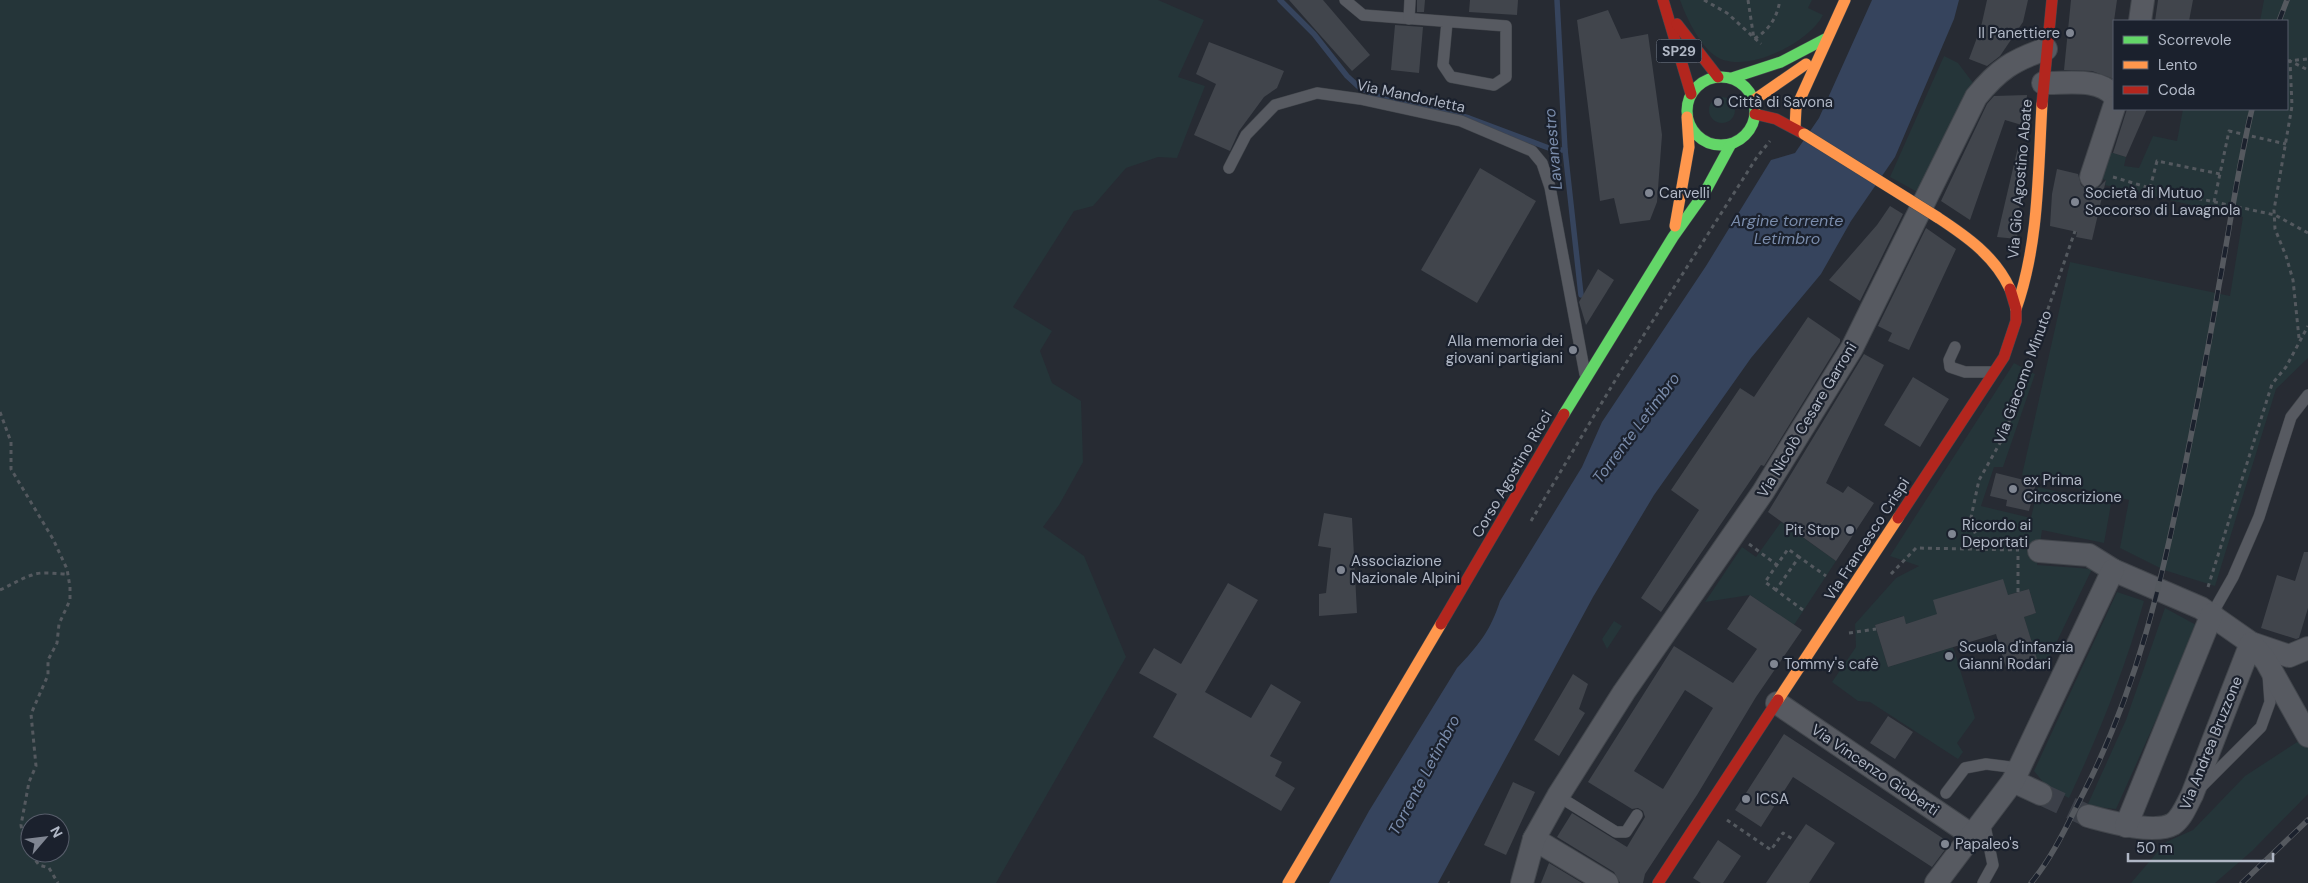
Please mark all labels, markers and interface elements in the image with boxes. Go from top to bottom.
legend [2113,20,2288,110]
place label: Il Panettiere [1978,23,2060,43]
marker: Il Panettiere [2064,27,2076,39]
text: Scorrevole [2158,30,2232,50]
road number: SP29 [1656,40,1702,62]
text: Lento [2158,55,2197,75]
street label: Via Mandorletta [1355,75,1467,117]
text: Coda [2158,80,2195,100]
place label: Città di Savona [1728,92,1833,112]
marker: Città di Savona [1712,96,1724,108]
street label: Via Gio Agostino Abate [2003,98,2037,260]
water label: Lavanestro [1539,107,1567,191]
place label: Carvelli [1659,183,1710,203]
place label: Società di Mutuo Soccorso di Lavagnola [2085,183,2240,220]
marker: Carvelli [1643,187,1655,199]
marker: Società di Mutuo Soccorso di Lavagnola [2069,196,2081,208]
water label: Argine torrente Letimbro [1730,210,1843,249]
street label: Via Giacomo Minuto [1990,307,2056,446]
place label: Alla memoria dei giovani partigiani [1446,331,1563,368]
street label: Via Nicolò Cesare Garroni [1753,339,1861,501]
marker: Alla memoria dei giovani partigiani [1567,344,1579,356]
water label: Torrente Letimbro [1587,368,1685,488]
street label: Corso Agostino Ricci [1467,407,1557,541]
place label: ex Prima Circoscrizione [2023,470,2122,507]
street label: Via Francesco Crispi [1820,474,1914,604]
marker: ex Prima Circoscrizione [2007,483,2019,495]
place label: Ricordo ai Deportati [1962,515,2031,552]
place label: Pit Stop [1785,520,1840,540]
marker: Pit Stop [1844,524,1856,536]
marker: Ricordo ai Deportati [1946,528,1958,540]
place label: Associazione Nazionale Alpini [1351,551,1460,588]
marker: Associazione Nazionale Alpini [1335,564,1347,576]
place label: Scuola d'infanzia Gianni Rodari [1959,637,2073,674]
marker: Scuola d'infanzia Gianni Rodari [1943,650,1955,662]
place label: Tommy's cafè [1784,654,1879,674]
marker: Tommy's cafè [1768,658,1780,670]
street label: Via Andrea Bruzzone [2175,673,2247,813]
water label: Torrente Letimbro [1383,711,1465,839]
street label: Via Vincenzo Gioberti [1807,720,1943,820]
place label: ICSA [1756,789,1789,809]
marker: ICSA [1740,793,1752,805]
north arrow [20,813,70,863]
text: N [46,823,67,841]
scale bar [2128,830,2273,862]
place label: Papaleo's [1955,834,2019,854]
marker: Papaleo's [1939,838,1951,850]
text: 50 m [2136,838,2173,858]

